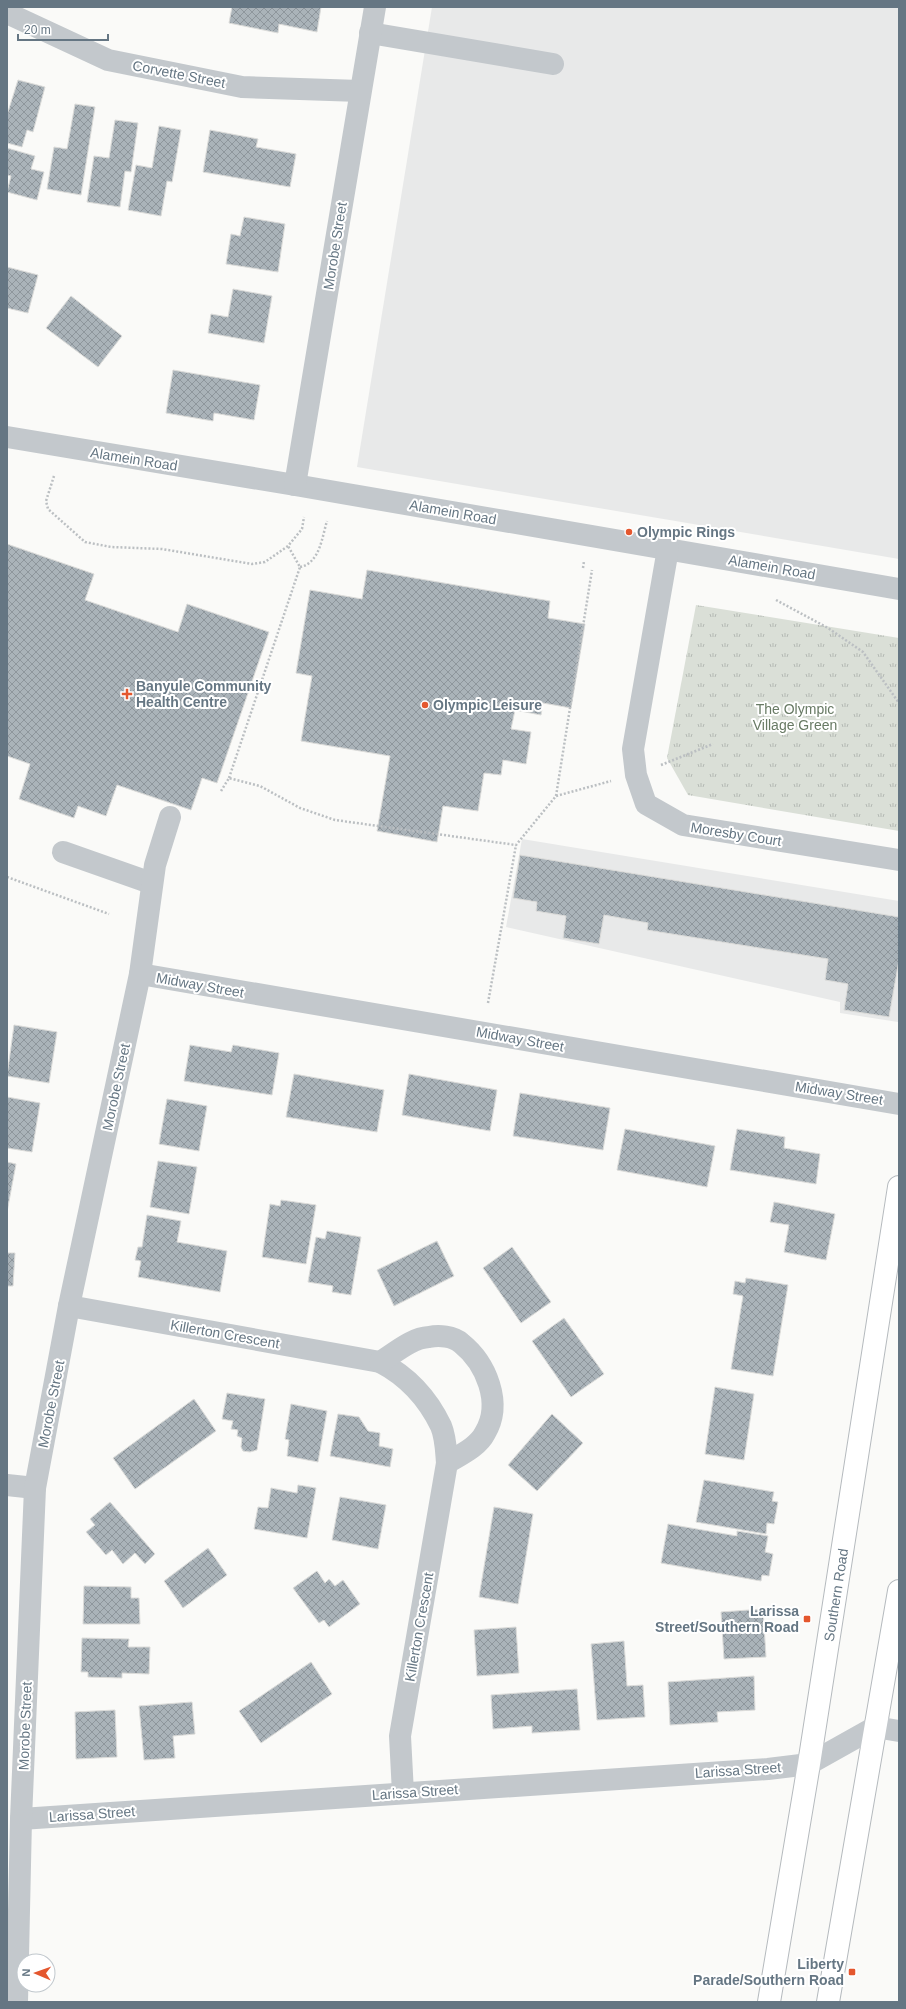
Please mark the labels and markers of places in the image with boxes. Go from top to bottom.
place label: Olympic Rings [637,524,735,540]
marker: Olympic Rings [624,527,634,537]
place label: Banyule Community Health Centre [136,678,272,710]
marker: Banyule Community Health Centre [121,688,133,700]
place label: Olympic Leisure [433,697,542,713]
marker: Olympic Leisure [420,700,430,710]
place label: Larissa Street/Southern Road [655,1603,799,1635]
marker: Larissa Street/Southern Road [802,1614,812,1624]
place label: Liberty Parade/Southern Road [693,1956,844,1988]
marker: Liberty Parade/Southern Road [847,1967,857,1977]

